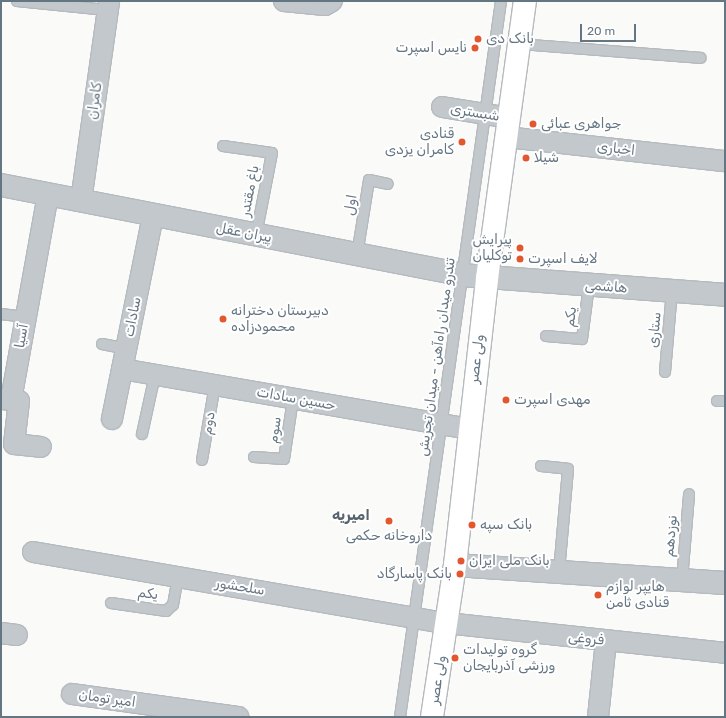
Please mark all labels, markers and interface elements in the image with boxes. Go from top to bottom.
scale bar [582,16,638,42]
text: 20 m [587,24,615,38]
place label: بانک دی [486,31,534,47]
marker: بانک دی [473,34,483,44]
place label: نایس اسپرت [396,40,467,56]
marker: نایس اسپرت [470,43,480,53]
street label: کامران [84,81,106,121]
street label: شبستری [449,101,501,125]
place label: جواهری عبائی [541,116,621,132]
marker: جواهری عبائی [528,119,538,129]
place label: قنادی کامران یزدی [385,126,454,158]
marker: قنادی کامران یزدی [457,137,467,147]
street label: اخباری [596,139,636,159]
place label: شیلا [534,150,559,166]
marker: شیلا [521,153,531,163]
street label: باغ مقتدر [237,164,263,218]
street label: اول [341,193,361,217]
street label: پیران عقل [215,219,273,247]
place label: پیرایش توکلیان [472,232,512,264]
marker: پیرایش توکلیان [515,243,525,253]
place label: لایف اسپرت [528,251,598,267]
marker: لایف اسپرت [515,254,525,264]
street label: تندرو میدان راه‌آهن - میدان تجریش [415,257,459,457]
street label: هاشمی [584,277,628,297]
street label: سادات [121,296,145,338]
place label: دبیرستان دخترانه محمودزاده [231,303,329,336]
street label: یکم [561,306,581,328]
street label: ستاری [645,311,665,349]
marker: دبیرستان دخترانه محمودزاده [218,314,228,324]
street label: آسیا [12,323,32,349]
street label: ولی عصر [466,334,488,384]
street label: حسین سادات [255,384,337,414]
place label: مهدی اسپرت [514,392,590,408]
marker: مهدی اسپرت [501,395,511,405]
street label: دوم [199,410,219,436]
street label: سوم [265,416,285,444]
district label: امیریه [332,507,370,525]
street label: نوزدهم [661,514,681,558]
marker: داروخانه حکمی [384,516,394,526]
place label: بانک سپه [480,517,532,533]
marker: بانک سپه [467,520,477,530]
place label: داروخانه حکمی [346,528,432,544]
place label: بانک ملی ایران [469,553,550,569]
marker: بانک ملی ایران [456,556,466,566]
place label: بانک پاسارگاد [377,566,452,582]
marker: بانک پاسارگاد [455,569,465,579]
street label: سلحشور [214,575,266,599]
place label: هایپر لوازم قنادی ثامن [606,579,669,612]
street label: یکم [137,584,159,604]
marker: هایپر لوازم قنادی ثامن [593,590,603,600]
street label: فروغی [567,629,605,649]
place label: گروه تولیدات ورزشی آذربایجان [463,642,555,674]
marker: گروه تولیدات ورزشی آذربایجان [450,653,460,663]
street label: ولی عصر [426,654,450,706]
street label: امیر تومان [77,687,137,711]

